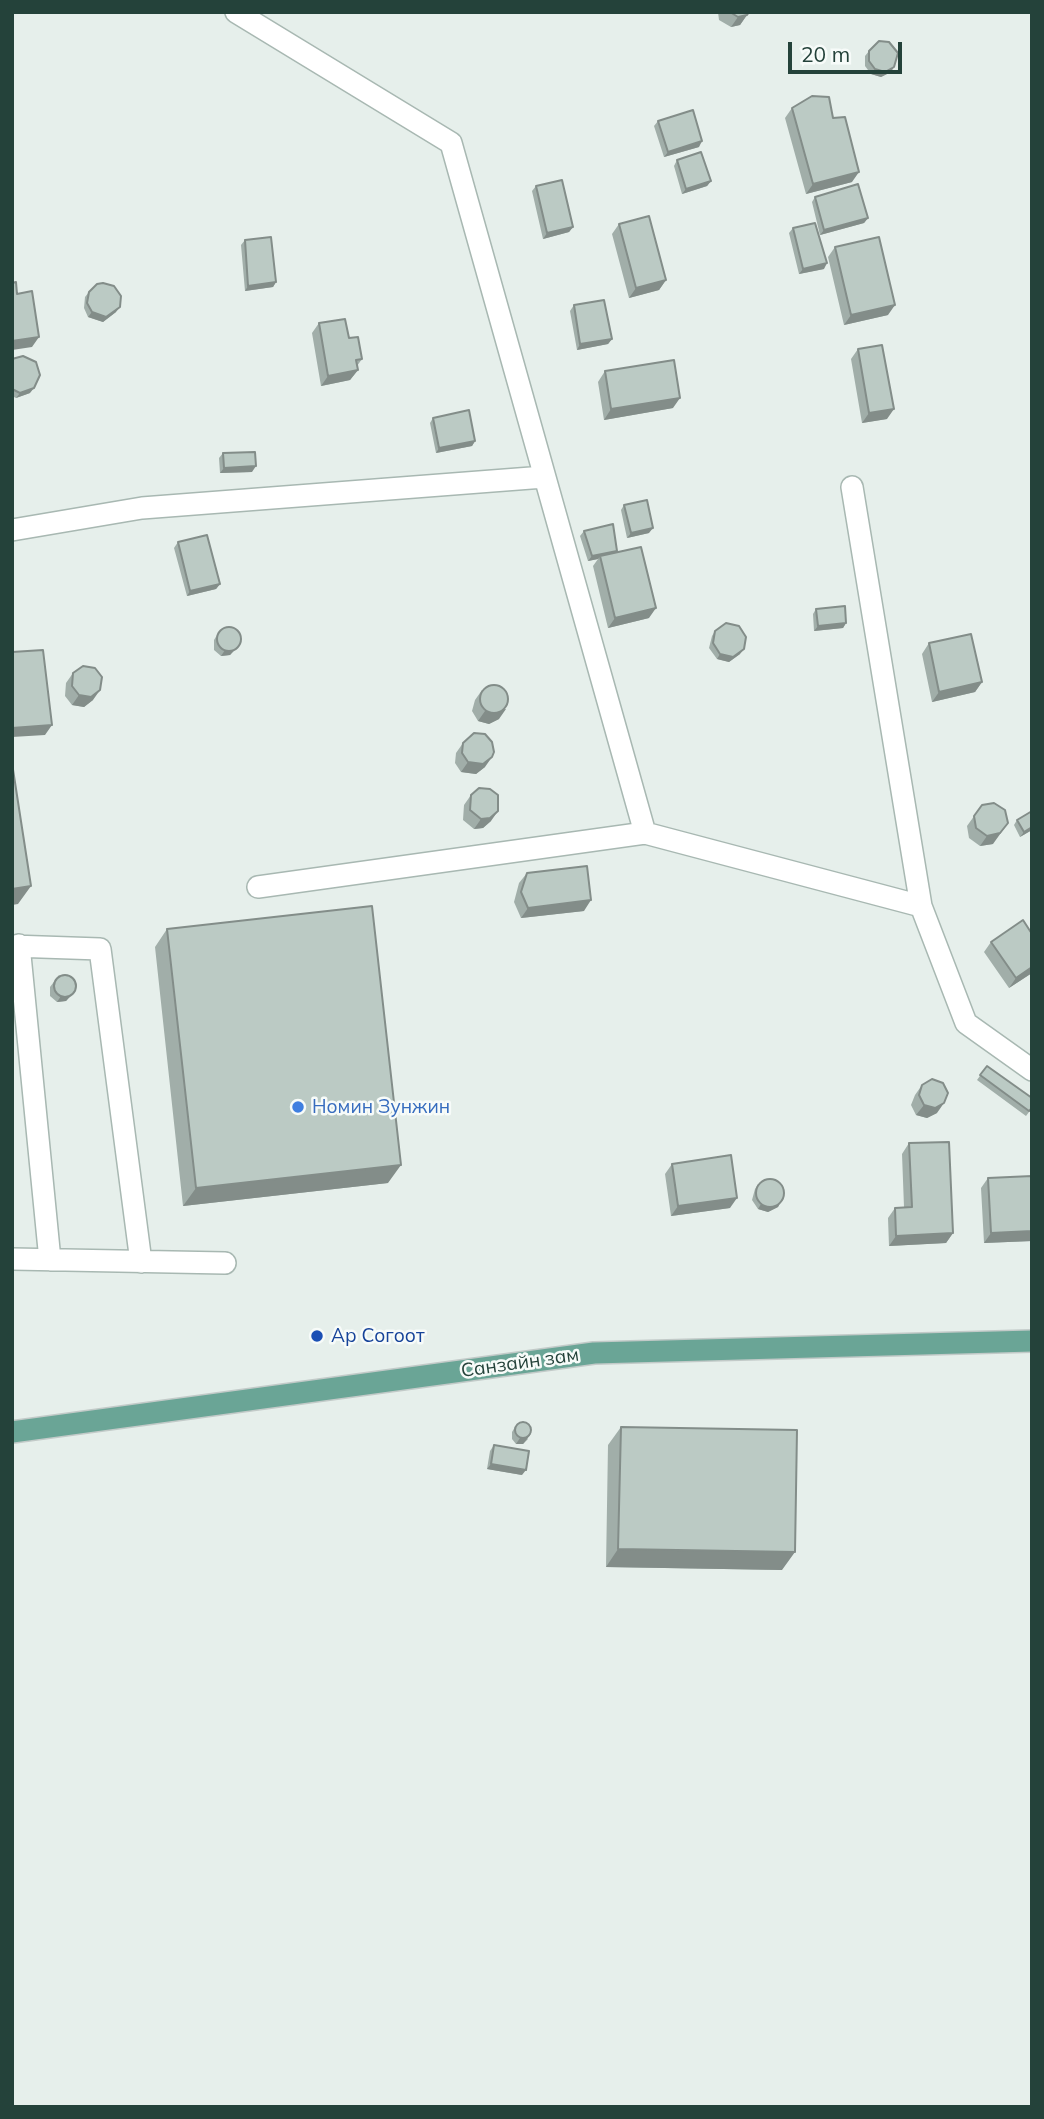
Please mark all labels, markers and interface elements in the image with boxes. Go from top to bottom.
scale bar [792,28,906,72]
text: 20 m [801,41,850,67]
place label: Номин Зунжин [312,1096,450,1118]
marker: Номин Зунжин [290,1099,306,1115]
place label: Ар Согоот [331,1325,425,1347]
marker: Ар Согоот [309,1328,325,1344]
street label: Санзайн зам [460,1343,580,1383]

